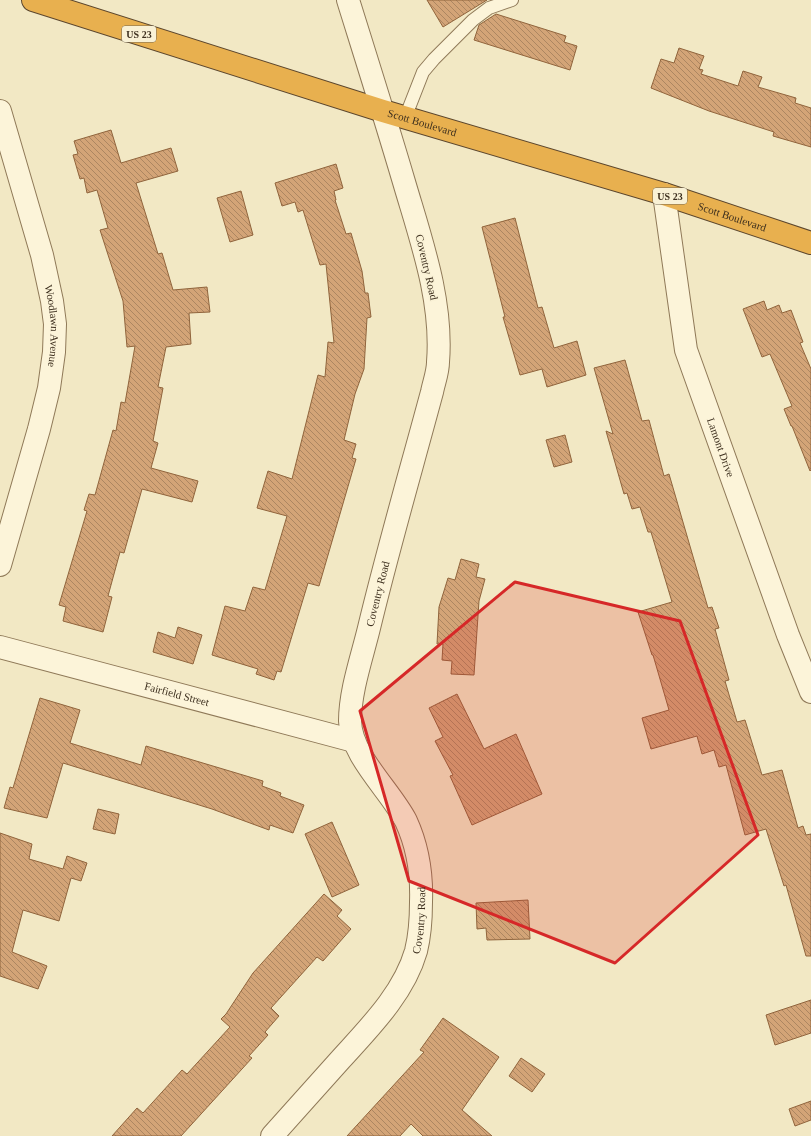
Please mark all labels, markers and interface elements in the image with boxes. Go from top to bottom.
road number: US 23 [122,26,156,42]
street label: Scott Boulevard [386,107,458,139]
road number: US 23 [653,188,687,204]
street label: Scott Boulevard [696,200,768,234]
street label: Coventry Road [414,233,440,301]
street label: Woodlawn Avenue [43,284,61,368]
street label: Lamont Drive [705,416,737,479]
street label: Coventry Road [364,559,392,628]
street label: Fairfield Street [143,680,210,708]
street label: Coventry Road [410,886,427,955]

